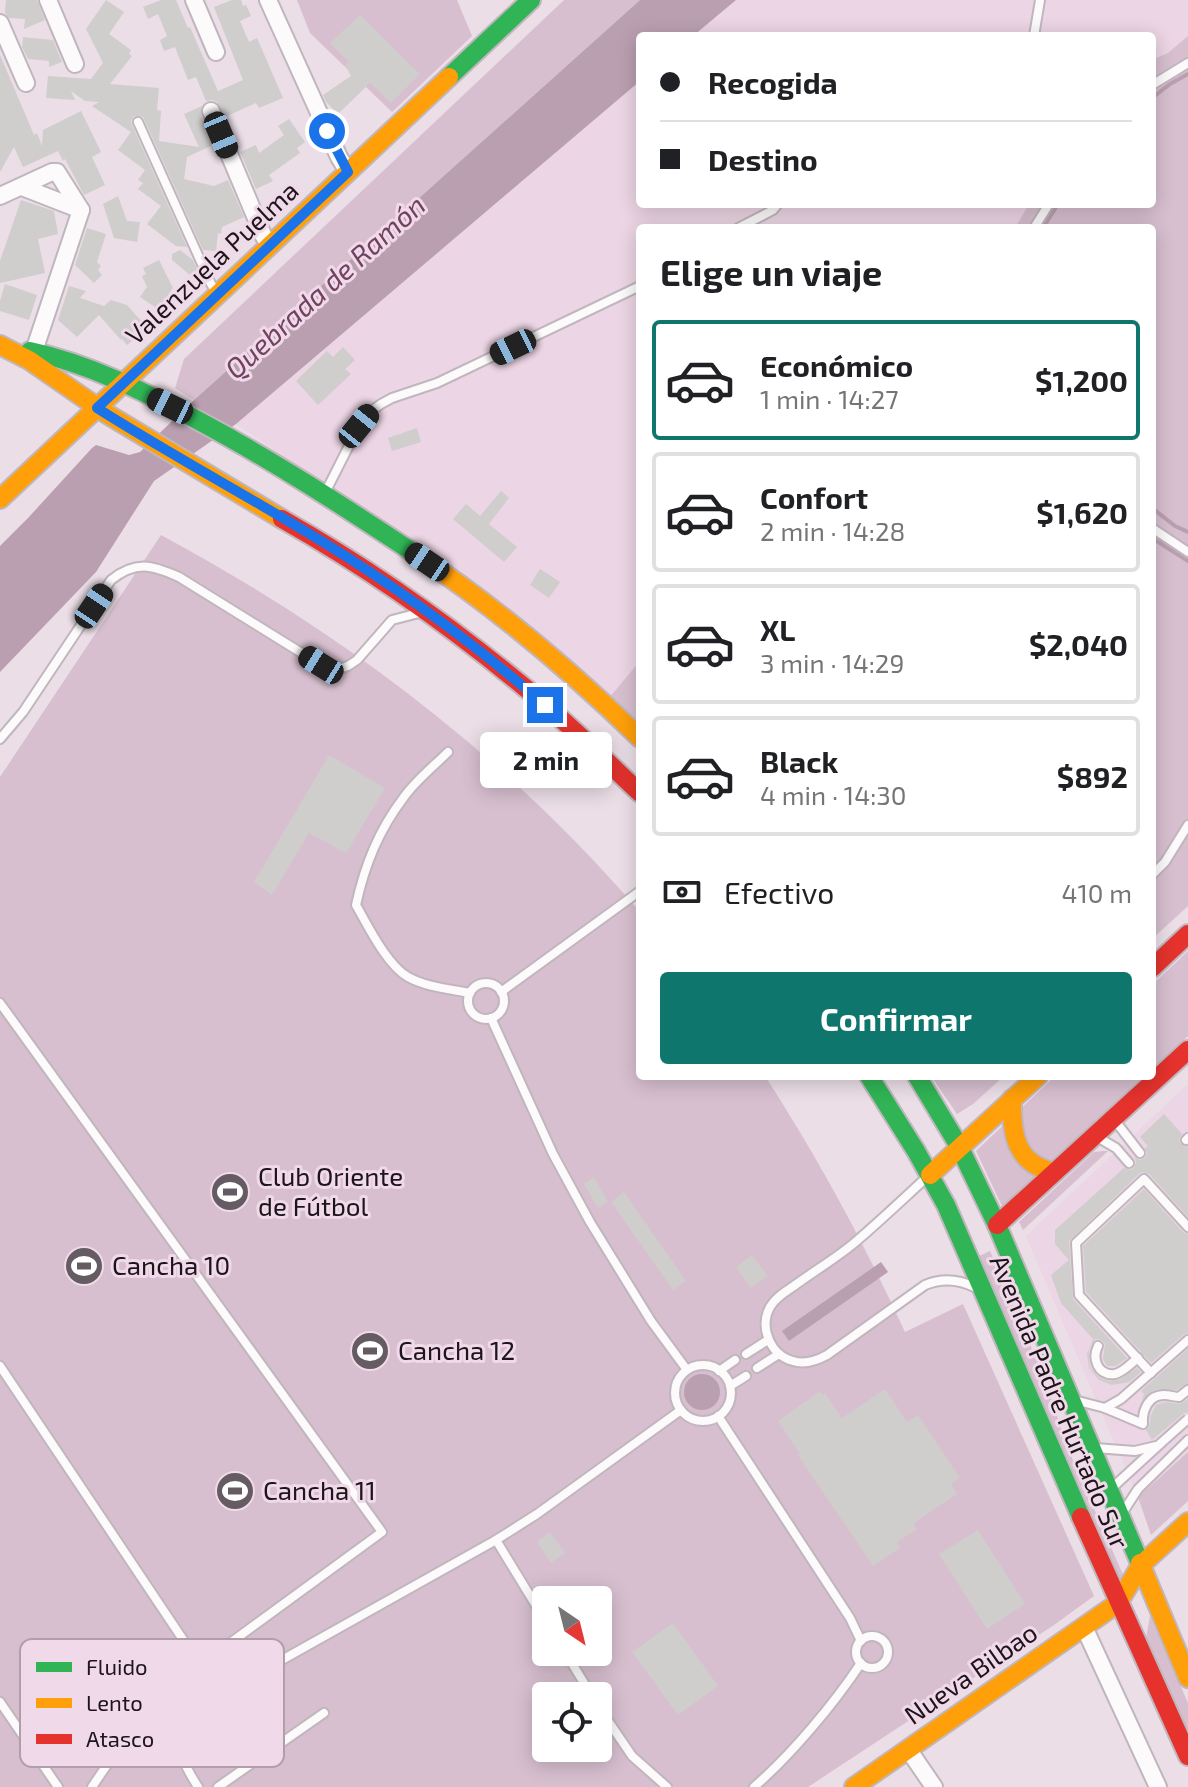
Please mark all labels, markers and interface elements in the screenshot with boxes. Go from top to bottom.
text: Recogida [708,64,838,100]
car [201,108,241,162]
route start [309,113,345,149]
text: Destino [708,141,818,177]
street label: Valenzuela Puelma [118,174,304,350]
water label: Quebrada de Ramón [217,187,431,385]
text: Elige un viaje [660,250,882,293]
car [486,326,540,368]
icon: car [664,344,736,416]
text: Económico [760,347,913,383]
text: $1,200 [1035,362,1128,398]
text: 1 min · 14:27 [760,383,899,414]
car [143,385,197,427]
car [335,400,383,452]
icon: car [664,476,736,548]
text: Confort [760,479,868,515]
text: $1,620 [1036,494,1128,530]
text: 2 min · 14:28 [760,515,905,546]
car [400,539,454,585]
car [71,579,117,633]
icon: car [664,608,736,680]
text: XL [760,611,795,647]
text: $2,040 [1029,626,1128,662]
car [294,642,348,688]
text: 3 min · 14:29 [760,647,904,678]
route end [527,687,563,723]
callout: 2 min [479,733,611,789]
icon: car [664,740,736,812]
text: Black [760,743,838,779]
text: 2 min [513,744,579,775]
text: $892 [1057,758,1128,794]
text: 4 min · 14:30 [760,779,906,810]
icon: cash [660,870,704,914]
text: Efectivo [724,874,834,910]
text: 410 m [1061,877,1132,908]
button: Confirmar [660,972,1132,1064]
place label: Club Oriente de Fútbol [258,1160,403,1221]
sports icon: Club Oriente de Fútbol [209,1171,251,1213]
sports icon: Cancha 10 [63,1245,105,1287]
place label: Cancha 10 [112,1249,230,1280]
street label: Avenida Padre Hurtado Sur [984,1250,1136,1553]
sports icon: Cancha 12 [349,1330,391,1372]
place label: Cancha 12 [398,1334,515,1365]
sports icon: Cancha 11 [214,1470,256,1512]
place label: Cancha 11 [263,1474,376,1505]
north arrow [532,1586,612,1666]
map controls [532,1586,612,1762]
street label: Nueva Bilbao [898,1616,1042,1730]
legend [20,1639,284,1767]
text: Fluido [86,1653,148,1679]
button: locate [532,1682,612,1762]
text: Lento [86,1689,143,1715]
text: Atasco [86,1725,154,1751]

